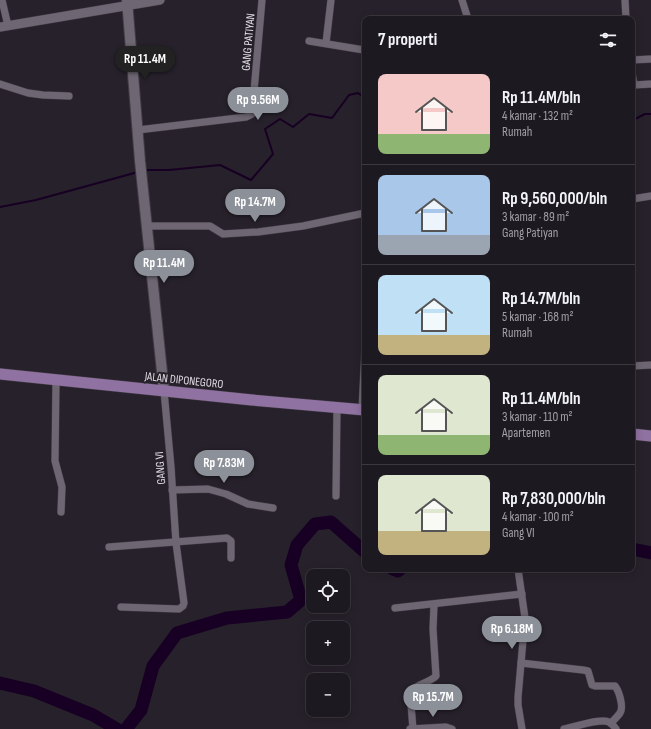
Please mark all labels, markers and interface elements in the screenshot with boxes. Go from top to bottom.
street label: GANG PATIYAN [239,13,258,71]
icon: filters [597,29,619,51]
text: 7 properti [378,30,437,50]
pin: Rp 11.4M [104,46,186,80]
text: Rp 11.4M [124,51,166,67]
pin: Rp 9.56M [217,87,299,121]
text: Rp 11.4M/bln [502,88,581,108]
icon: home [410,90,458,138]
text: Rp 9.56M [236,92,280,108]
text: 4 kamar · 132 m² [502,108,573,124]
text: Rumah [502,124,532,140]
pin: Rp 14.7M [214,189,296,223]
text: Rp 9,560,000/bln [502,189,607,209]
icon: home [410,191,458,239]
text: Rp 14.7M [234,194,276,210]
text: 3 kamar · 89 m² [502,209,569,225]
text: Gang Patiyan [502,225,558,241]
pin: Rp 11.4M [123,250,205,284]
text: Rp 11.4M [143,255,185,271]
text: Rp 14.7M/bln [502,289,580,309]
icon: home [410,291,458,339]
text: 5 kamar · 168 m² [502,309,573,325]
text: Rumah [502,325,532,341]
street label: JALAN DIPONEGORO [143,369,224,392]
text: Rp 11.4M/bln [502,389,581,409]
icon: home [410,391,458,439]
text: 3 kamar · 110 m² [502,409,573,425]
text: Apartemen [502,425,550,441]
pin: Rp 7.83M [183,450,265,484]
street label: GANG VI [152,451,169,485]
text: Rp 7.83M [203,455,245,471]
text: Rp 7,830,000/bln [502,489,606,509]
icon: home [410,491,458,539]
text: 4 kamar · 100 m² [502,509,574,525]
text: Gang VI [502,525,535,541]
map controls [306,569,350,717]
button: locate [306,569,350,613]
pin: Rp 6.18M [471,616,553,650]
button: + [306,621,350,665]
text: Rp 6.18M [491,621,533,637]
button: − [306,673,350,717]
pin: Rp 15.7M [392,684,474,718]
text: Rp 15.7M [412,689,454,705]

